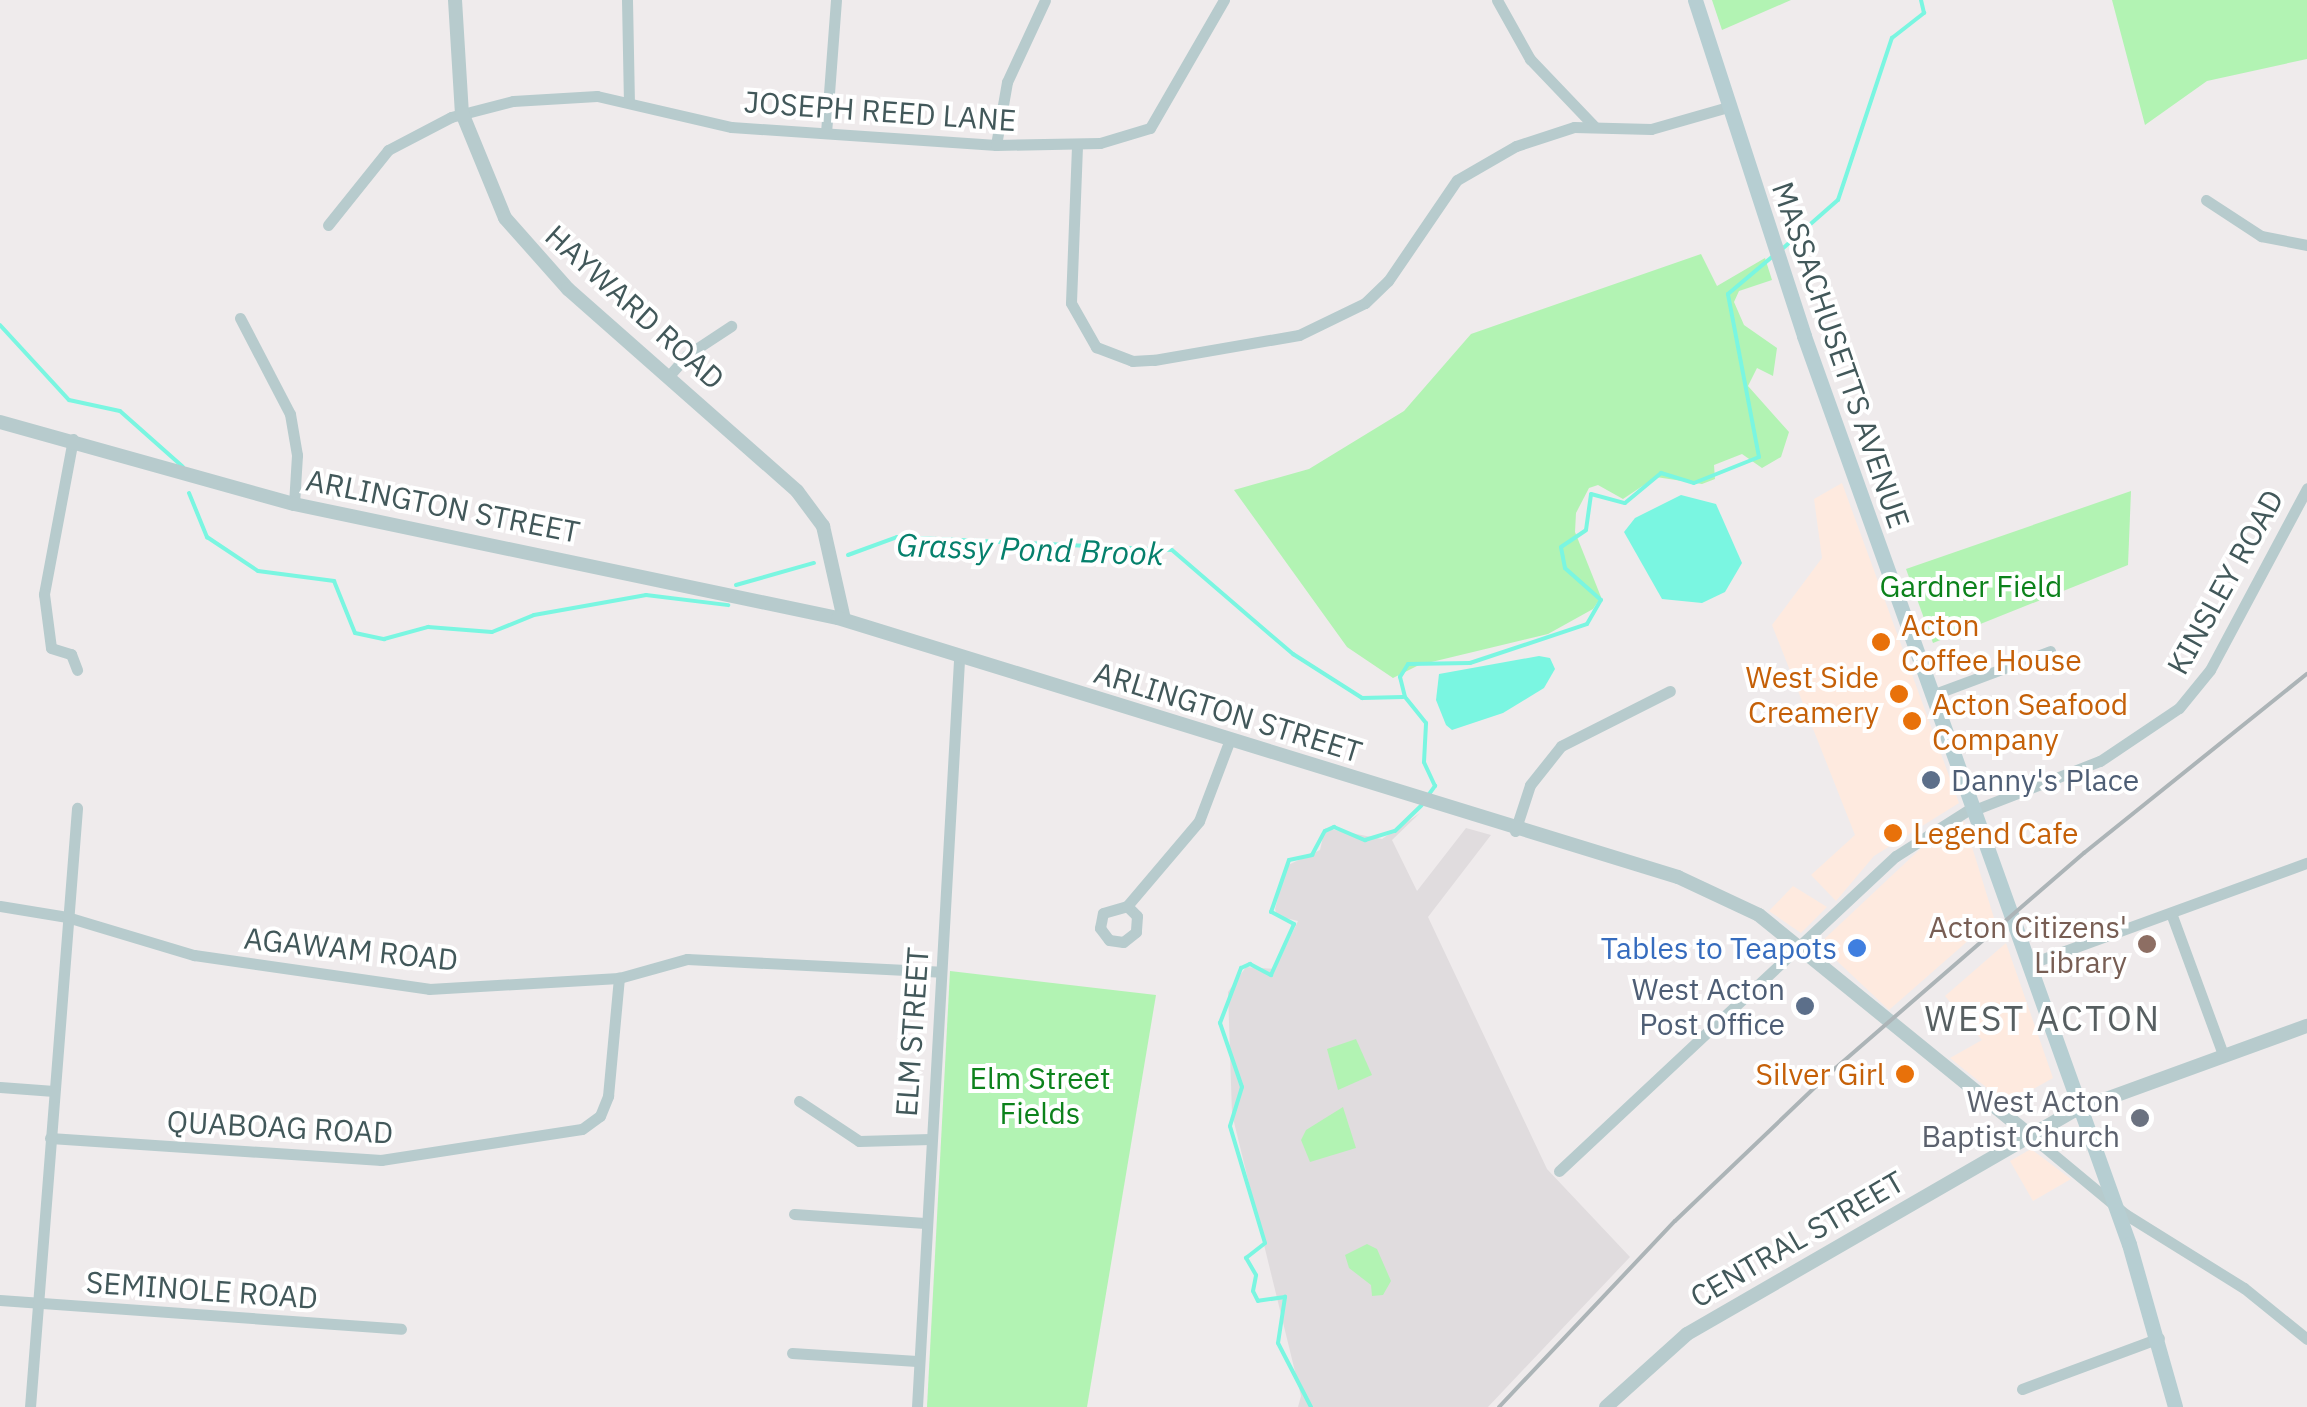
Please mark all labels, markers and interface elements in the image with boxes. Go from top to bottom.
street label: JOSEPH REED LANE [743,84,1017,138]
street label: MASSACHUSETTS AVENUE [1765,177,1917,533]
street label: HAYWARD ROAD [538,217,732,397]
street label: ARLINGTON STREET [303,462,583,550]
street label: KINSLEY ROAD [2159,483,2291,681]
water label: Grassy Pond Brook [896,525,1164,573]
park label: Gardner Field [1880,568,2062,604]
place label: Acton Coffee House [1901,607,2082,678]
marker: Acton Coffee House [1870,631,1892,653]
street label: ARLINGTON STREET [1090,654,1366,770]
place label: West Side Creamery [1745,659,1879,730]
marker: West Side Creamery [1888,683,1910,705]
place label: Acton Seafood Company [1932,686,2128,756]
marker: Acton Seafood Company [1901,710,1923,732]
place label: Danny's Place [1951,762,2139,798]
marker: Danny's Place [1920,769,1942,791]
place label: Legend Cafe [1913,815,2079,851]
marker: Legend Cafe [1882,822,1904,844]
place label: Acton Citizens' Library [1928,909,2127,980]
street label: AGAWAM ROAD [242,920,460,978]
place label: Tables to Teapots [1601,930,1837,966]
marker: Acton Citizens' Library [2136,933,2158,955]
marker: Tables to Teapots [1846,937,1868,959]
street label: ELM STREET [888,946,936,1118]
place label: West Acton Post Office [1632,971,1785,1042]
marker: West Acton Post Office [1794,995,1816,1017]
district label: WEST ACTON [1924,997,2162,1039]
place label: Silver Girl [1756,1056,1885,1092]
park label: Elm Street Fields [969,1060,1111,1130]
marker: Silver Girl [1894,1063,1916,1085]
place label: West Acton Baptist Church [1921,1083,2120,1154]
street label: QUABOAG ROAD [166,1103,394,1151]
marker: West Acton Baptist Church [2129,1107,2151,1129]
street label: CENTRAL STREET [1684,1163,1910,1315]
street label: SEMINOLE ROAD [85,1264,319,1316]

